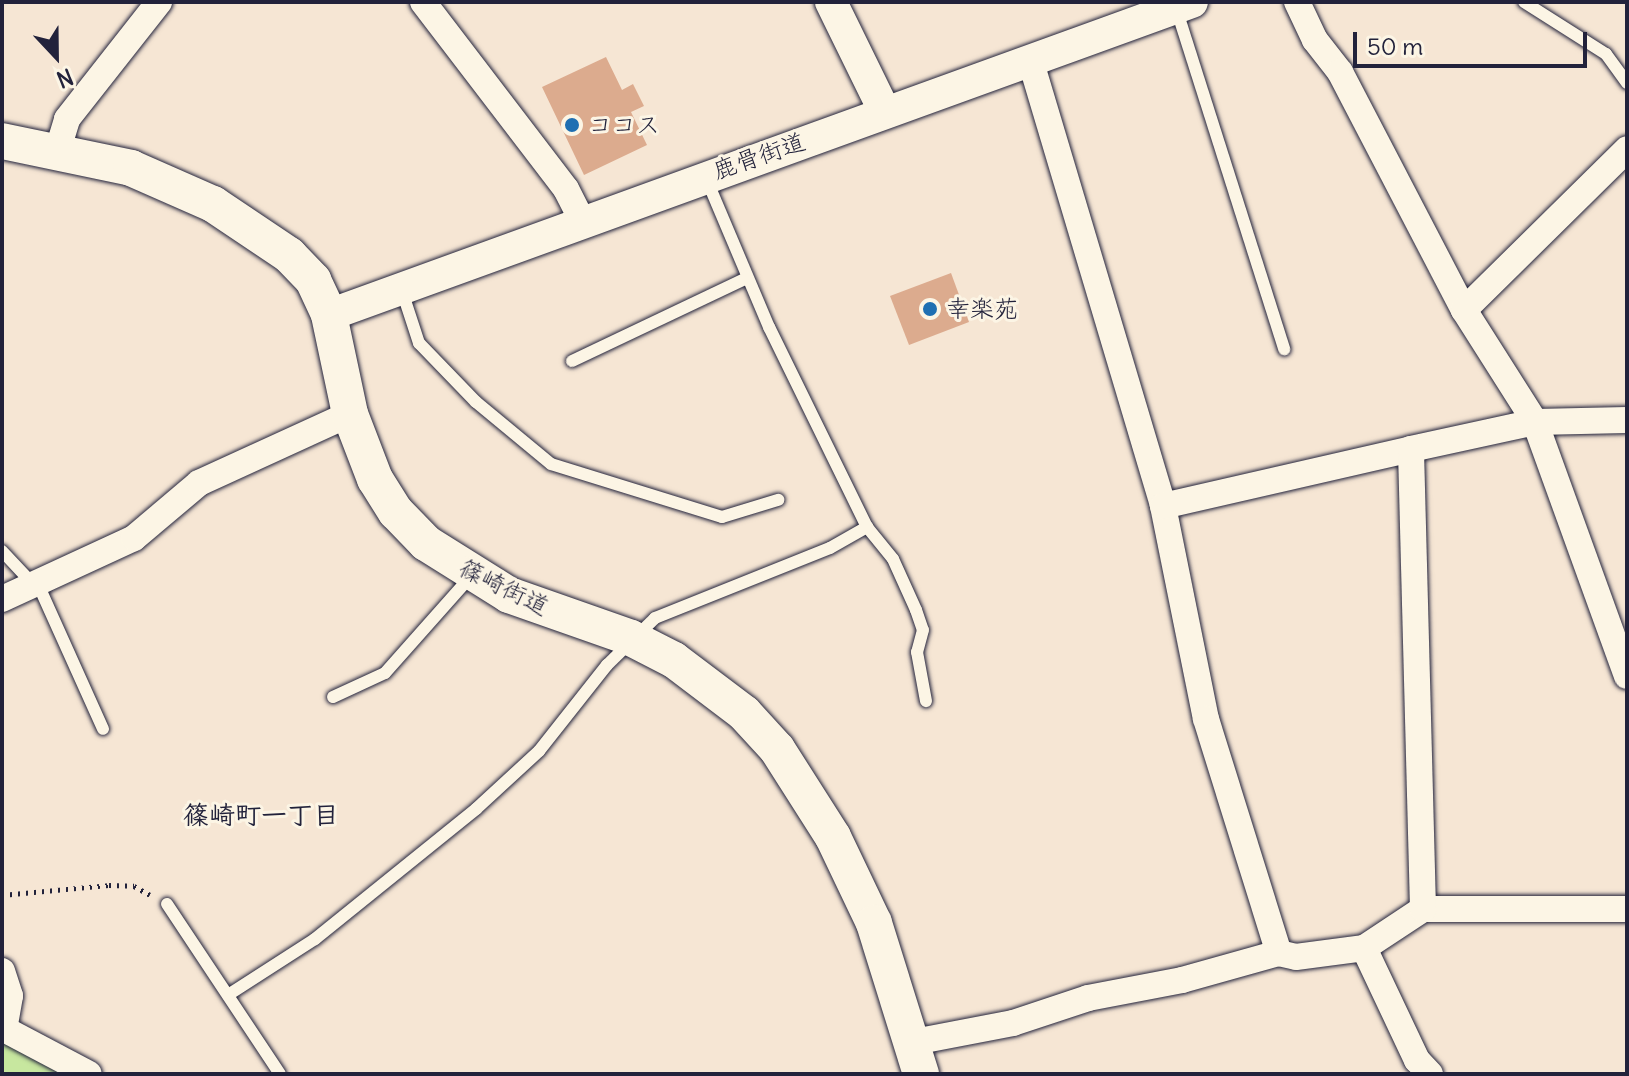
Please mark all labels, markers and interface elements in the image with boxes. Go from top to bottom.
north arrow [16,16,96,96]
scale bar [1357,16,1591,66]
text: 50 m [1367,31,1423,61]
text: N [53,62,77,94]
place label: ココス [588,111,660,139]
marker: ココス [563,116,581,134]
street label: 鹿骨街道 [709,127,809,185]
place label: 幸楽苑 [946,295,1018,323]
marker: 幸楽苑 [921,300,939,318]
street label: 篠崎街道 [455,553,553,621]
district label: 篠崎町一丁目 [183,799,339,831]

